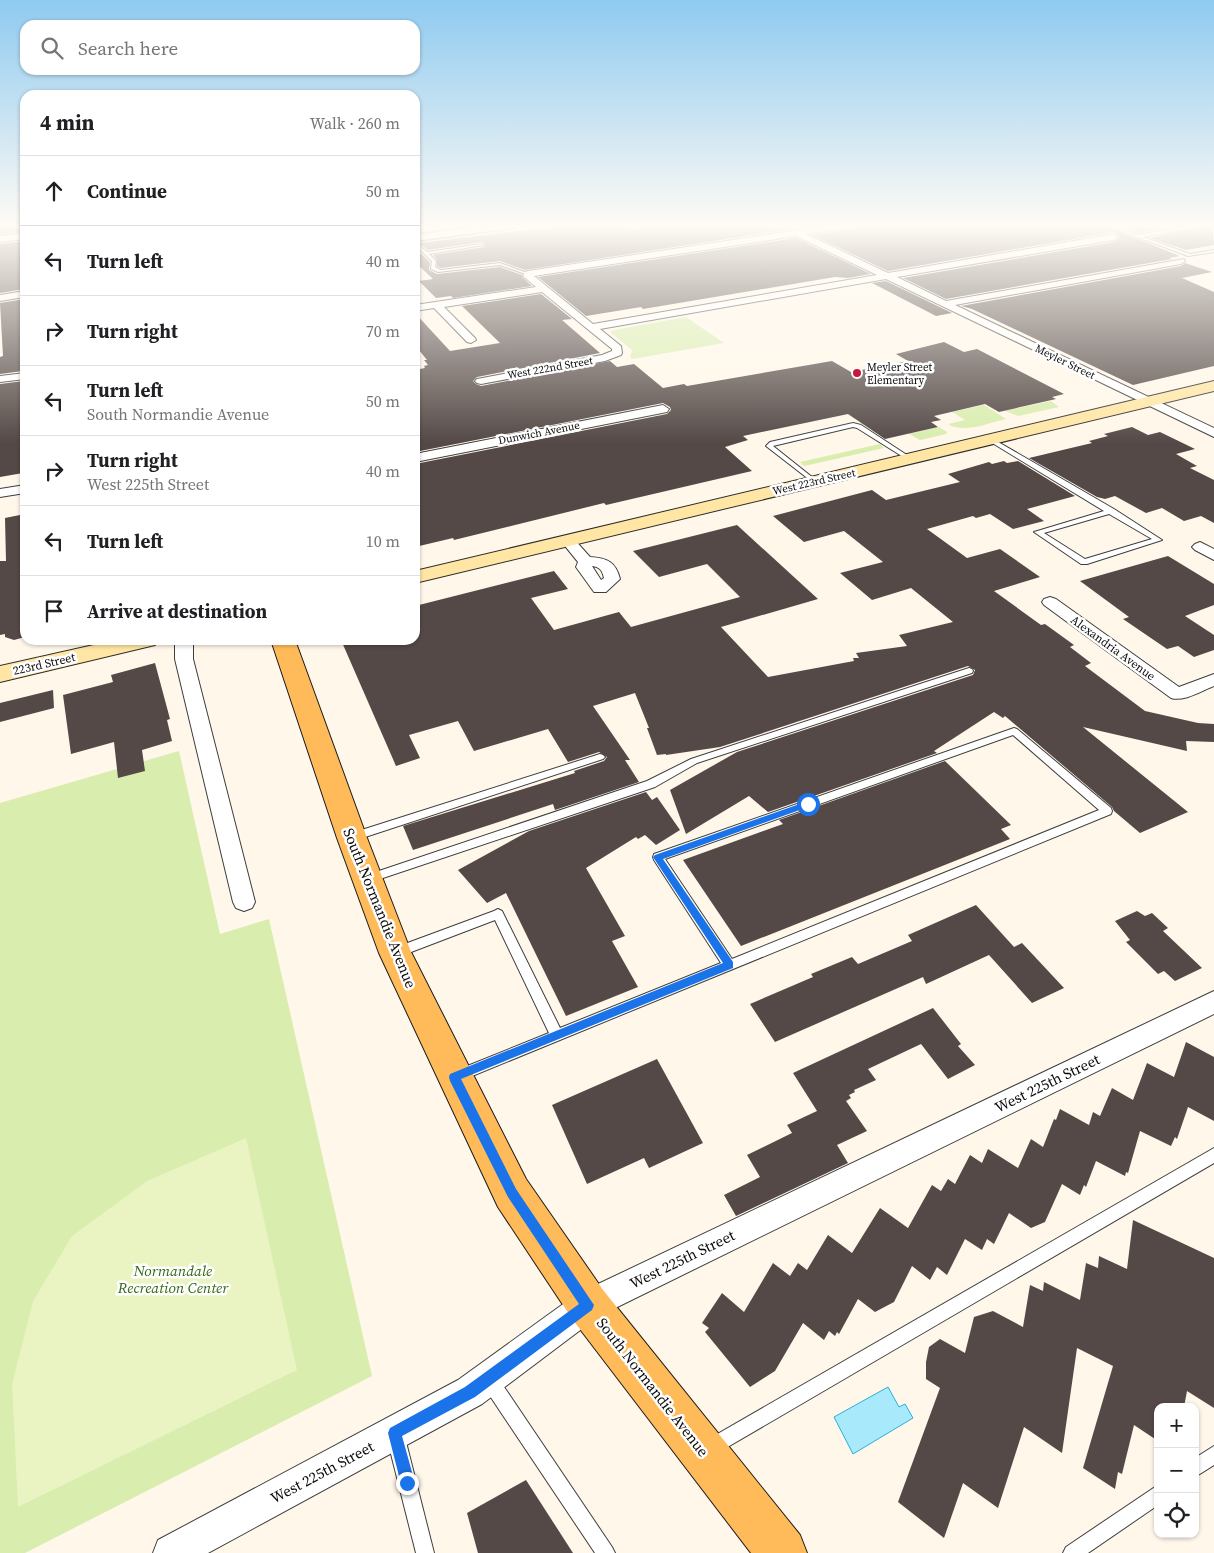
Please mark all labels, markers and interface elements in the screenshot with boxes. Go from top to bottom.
search box [20,20,420,75]
icon: search [38,34,66,62]
text: Search here [78,35,178,61]
text: 4 min [40,108,95,137]
text: Walk · 260 m [310,112,400,134]
icon: ahead [40,177,68,205]
text: Continue [87,178,167,204]
text: 50 m [366,180,400,202]
icon: left [40,247,68,275]
text: Turn left [87,248,163,274]
text: 40 m [366,250,400,272]
icon: right [40,317,68,345]
text: Turn right [87,318,178,344]
text: 70 m [366,320,400,342]
street label: Meyler Street [1032,341,1098,383]
street label: West 222nd Street [506,353,594,383]
place label: Meyler Street Elementary [867,360,933,388]
marker: Meyler Street Elementary [851,367,863,379]
text: Turn left [87,377,163,403]
icon: left [40,387,68,415]
text: 50 m [366,390,400,412]
text: South Normandie Avenue [87,403,269,425]
street label: Dunwich Avenue [497,418,581,448]
text: Turn right [87,447,178,473]
icon: right [40,457,68,485]
text: 40 m [366,460,400,482]
street label: West 223rd Street [771,465,857,499]
text: West 225th Street [87,473,209,495]
icon: left [40,527,68,555]
text: Turn left [87,528,163,554]
text: 10 m [366,530,400,552]
icon: arrive [40,597,68,625]
text: Arrive at destination [87,598,267,624]
street label: Alexandria Avenue [1067,612,1159,684]
street label: 223rd Street [11,649,77,679]
route start [797,793,820,816]
street label: South Normandie Avenue [338,825,422,991]
street label: West 225th Street [991,1048,1103,1118]
street label: West 225th Street [626,1224,738,1294]
park label: Normandale Recreation Center [117,1260,229,1298]
street label: South Normandie Avenue [592,1313,714,1461]
map controls [1154,1403,1199,1538]
button: + [1154,1403,1199,1448]
street label: West 225th Street [266,1436,378,1508]
button: − [1154,1448,1199,1493]
route end [396,1472,419,1495]
button: locate [1154,1493,1199,1538]

